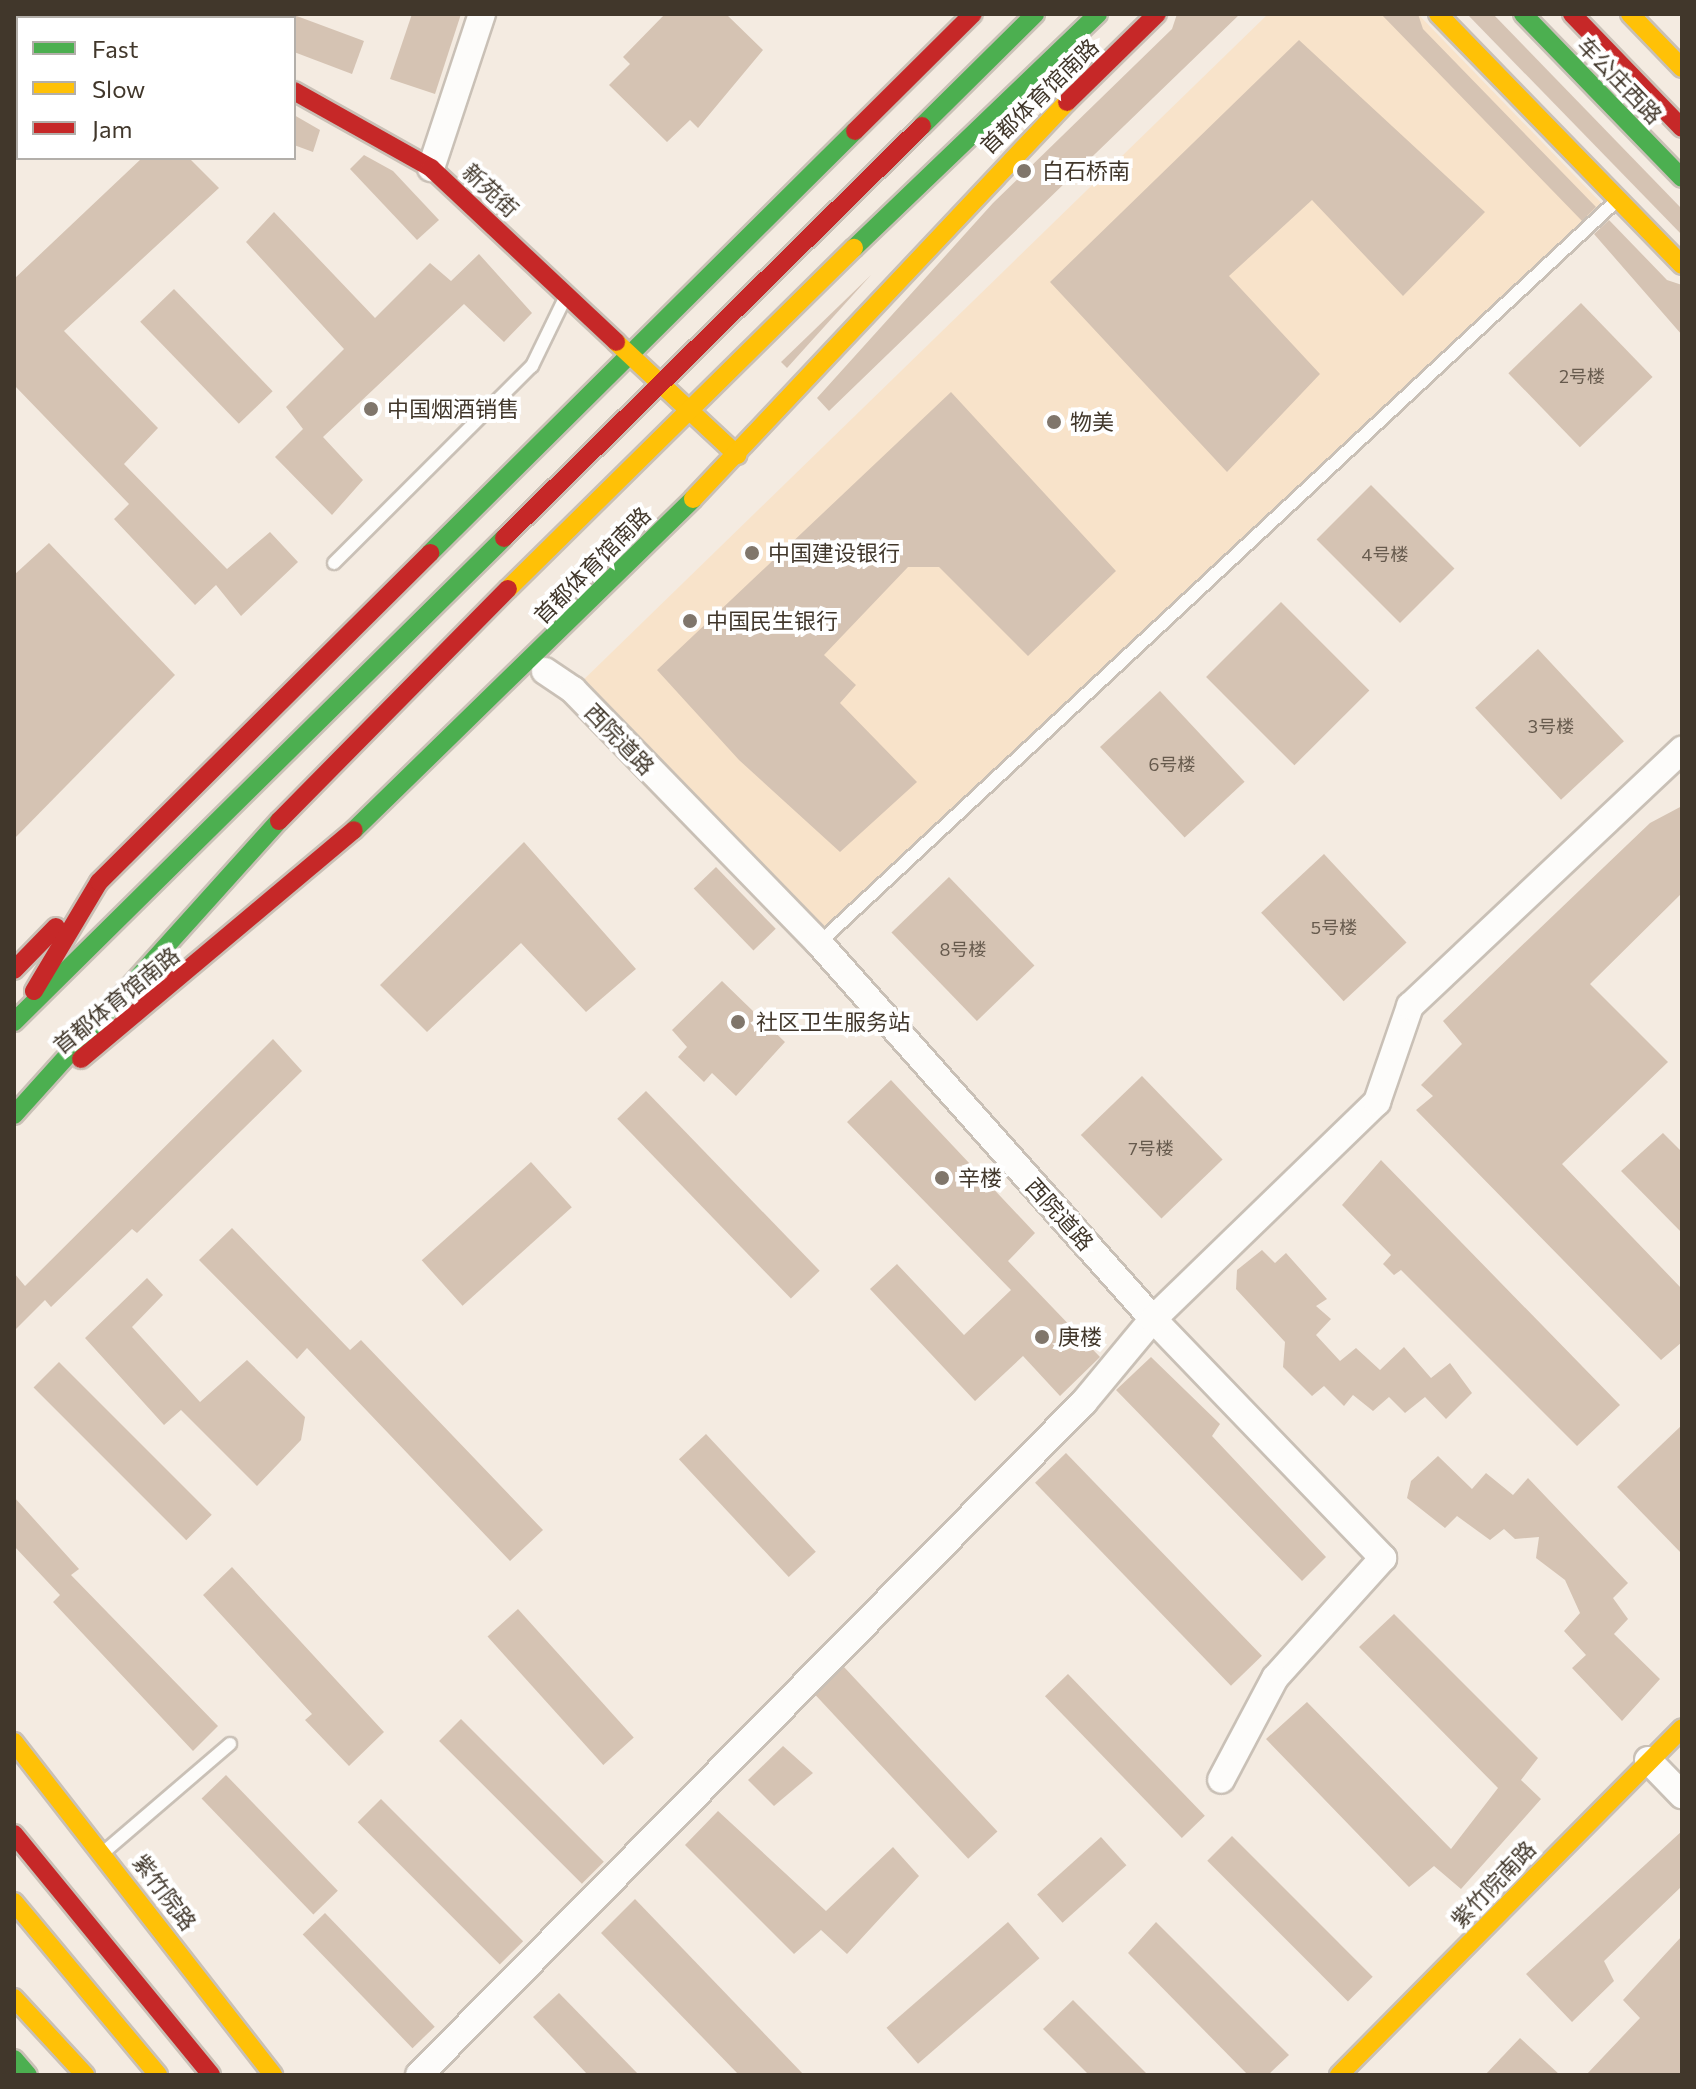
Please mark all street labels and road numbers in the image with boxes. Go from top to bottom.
street label: 车公庄西路 [1572,31,1668,129]
street label: 首都体育馆南路 [974,33,1104,159]
street label: 新苑街 [458,158,524,222]
street label: 首都体育馆南路 [528,501,656,629]
street label: 西院道路 [580,698,660,780]
street label: 首都体育馆南路 [48,941,184,1059]
street label: 西院道路 [1021,1172,1099,1256]
street label: 紫竹院南路 [1445,1835,1541,1933]
street label: 紫竹院路 [128,1849,202,1935]

